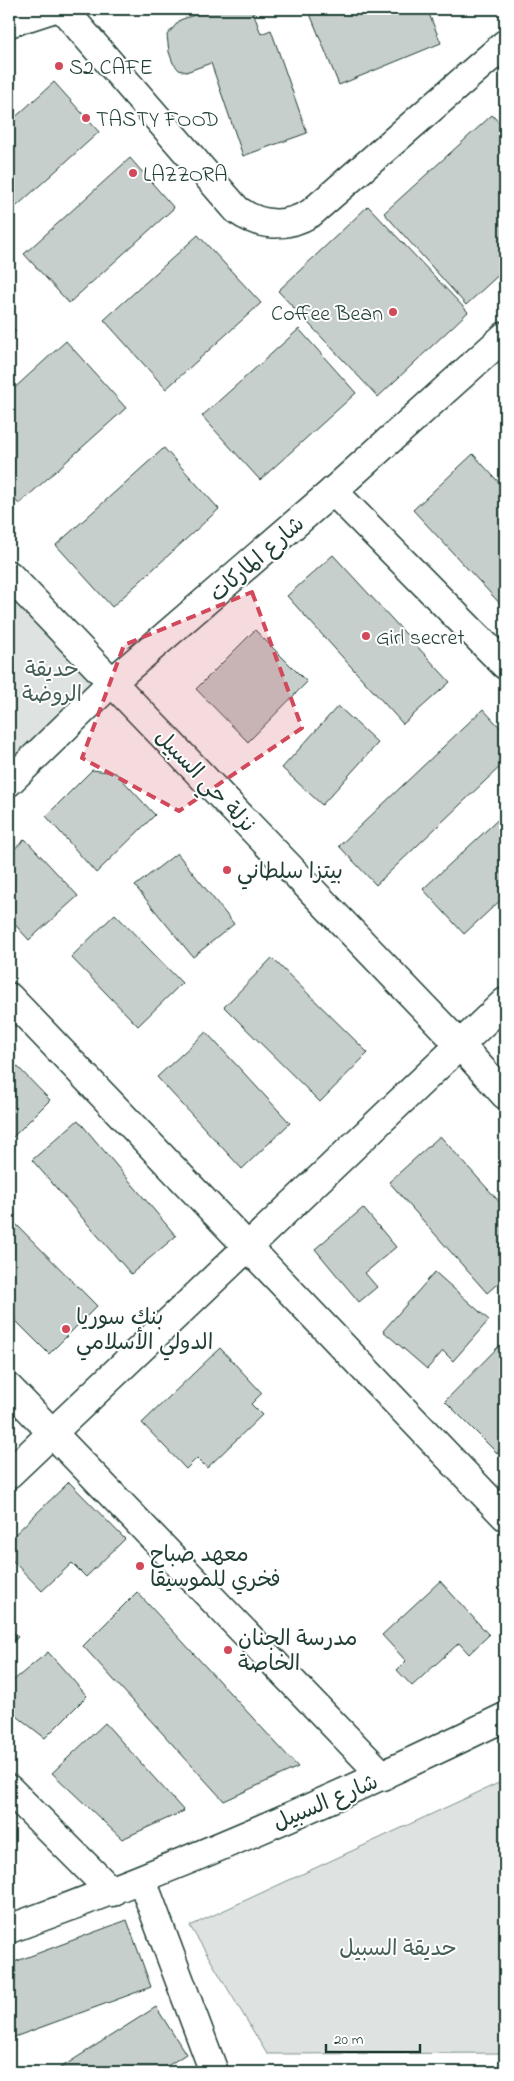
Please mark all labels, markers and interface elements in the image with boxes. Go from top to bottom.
place label: S2 CAFE [69,53,153,85]
marker: S2 CAFE [53,60,65,72]
place label: TASTY FOOD [96,105,219,137]
marker: TASTY FOOD [80,112,92,124]
place label: LAZZORA [143,160,228,192]
marker: LAZZORA [127,167,139,179]
place label: Coffee Bean [271,299,383,331]
marker: Coffee Bean [387,306,399,318]
street label: شارع الماركات [203,510,313,611]
place label: Girl secret [376,623,465,655]
marker: Girl secret [360,630,372,642]
park label: حديقة الروضة [22,655,82,712]
street label: نزلة حي السبيل [145,723,262,842]
place label: بيتزا سلطاني [237,857,343,890]
marker: بيتزا سلطاني [221,864,233,876]
place label: بنك سوريا الدولي الأسلامي [76,1303,213,1361]
marker: بنك سوريا الدولي الأسلامي [60,1323,72,1335]
place label: معهد صباح فخري للموسيقا [150,1540,281,1597]
marker: معهد صباح فخري للموسيقا [134,1560,146,1572]
place label: مدرسة الجنان الخاصة [238,1624,357,1681]
marker: مدرسة الجنان الخاصة [222,1644,234,1656]
street label: شارع السبيل [269,1767,384,1840]
park label: حديقة السبيل [339,1934,457,1966]
scale bar [326,2021,420,2053]
text: 20 m [334,2029,364,2051]

